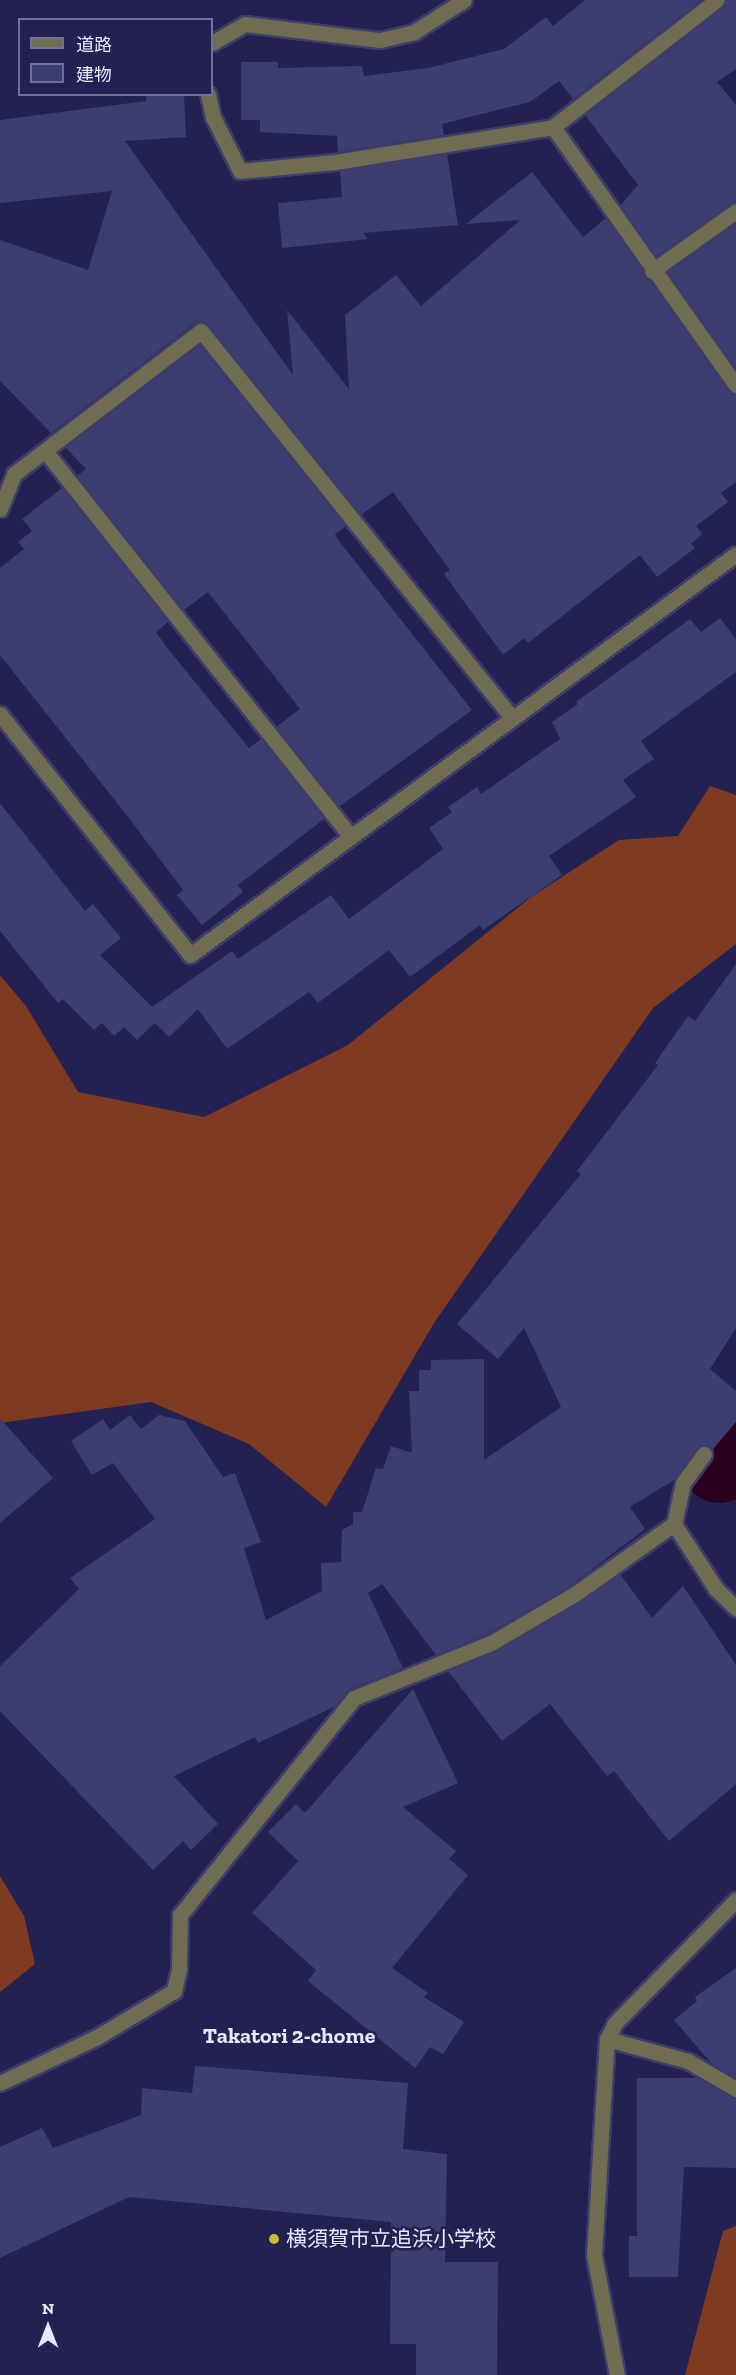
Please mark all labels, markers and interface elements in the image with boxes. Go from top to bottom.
legend [18,18,213,96]
text: 道路 [76,34,112,56]
text: 建物 [76,64,112,86]
district label: Takatori 2-chome [203,2023,375,2049]
place label: 横須賀市立追浜小学校 [286,2226,496,2252]
marker: 横須賀市立追浜小学校 [267,2232,281,2246]
north arrow [18,2297,78,2357]
text: N [42,2299,54,2318]

